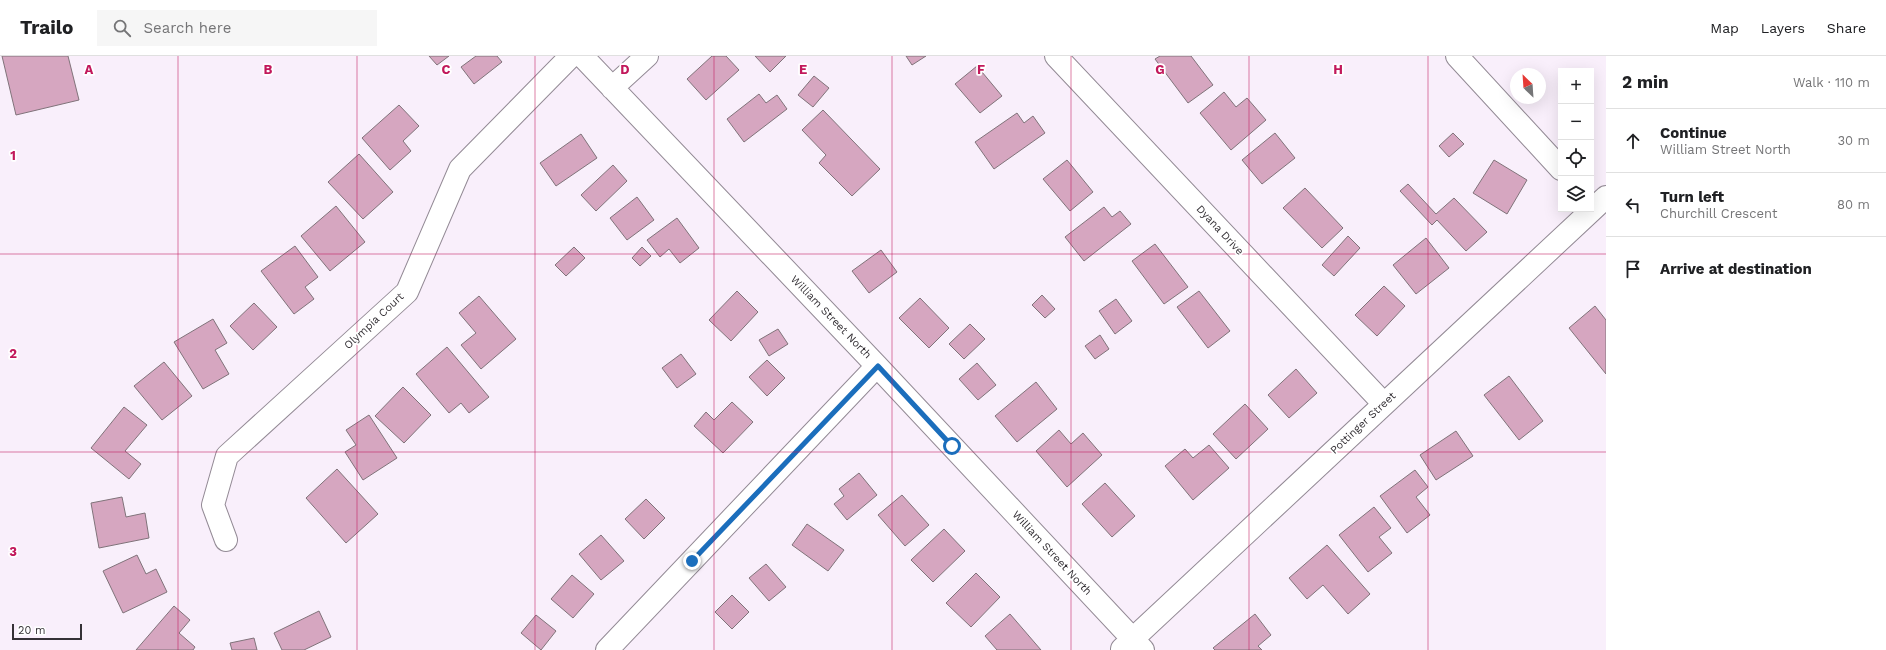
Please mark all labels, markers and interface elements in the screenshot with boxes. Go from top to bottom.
search box [97,10,377,46]
text: Trailo [20,16,73,39]
icon: search [111,17,133,39]
text: Search here [143,19,231,37]
text: Map [1710,20,1739,36]
text: Layers [1761,20,1805,36]
text: Share [1827,20,1866,36]
text: A [85,62,94,77]
text: B [264,62,273,77]
text: C [442,62,451,77]
text: D [620,62,630,77]
text: E [799,62,807,77]
text: F [977,62,985,77]
text: G [1155,62,1165,77]
text: H [1333,62,1343,77]
north arrow [1510,68,1546,104]
map controls [1558,68,1594,212]
button: + [1558,68,1594,104]
text: 2 min [1622,72,1668,92]
text: Walk · 110 m [1793,75,1870,90]
button: − [1558,104,1594,140]
text: Continue [1660,124,1727,142]
icon: ahead [1622,130,1644,152]
text: 30 m [1838,133,1870,148]
button: locate [1558,140,1594,176]
text: William Street North [1660,142,1791,157]
text: 1 [10,148,16,163]
button: layers [1558,176,1594,212]
text: Turn left [1660,188,1724,206]
icon: left [1622,194,1644,216]
text: 80 m [1837,197,1870,212]
street label: Dyana Drive [1194,202,1246,258]
text: Churchill Crescent [1660,206,1777,221]
icon: arrive [1622,258,1644,280]
text: Arrive at destination [1660,260,1812,278]
street label: William Street North [788,273,874,361]
street label: Olympia Court [342,290,407,352]
text: 2 [9,346,17,361]
street label: Pottinger Street [1328,389,1399,457]
route start [943,437,961,455]
street label: William Street North [1010,508,1094,598]
text: 3 [9,544,17,559]
route end [683,552,701,570]
scale bar [12,622,82,641]
text: 20 m [18,624,46,637]

